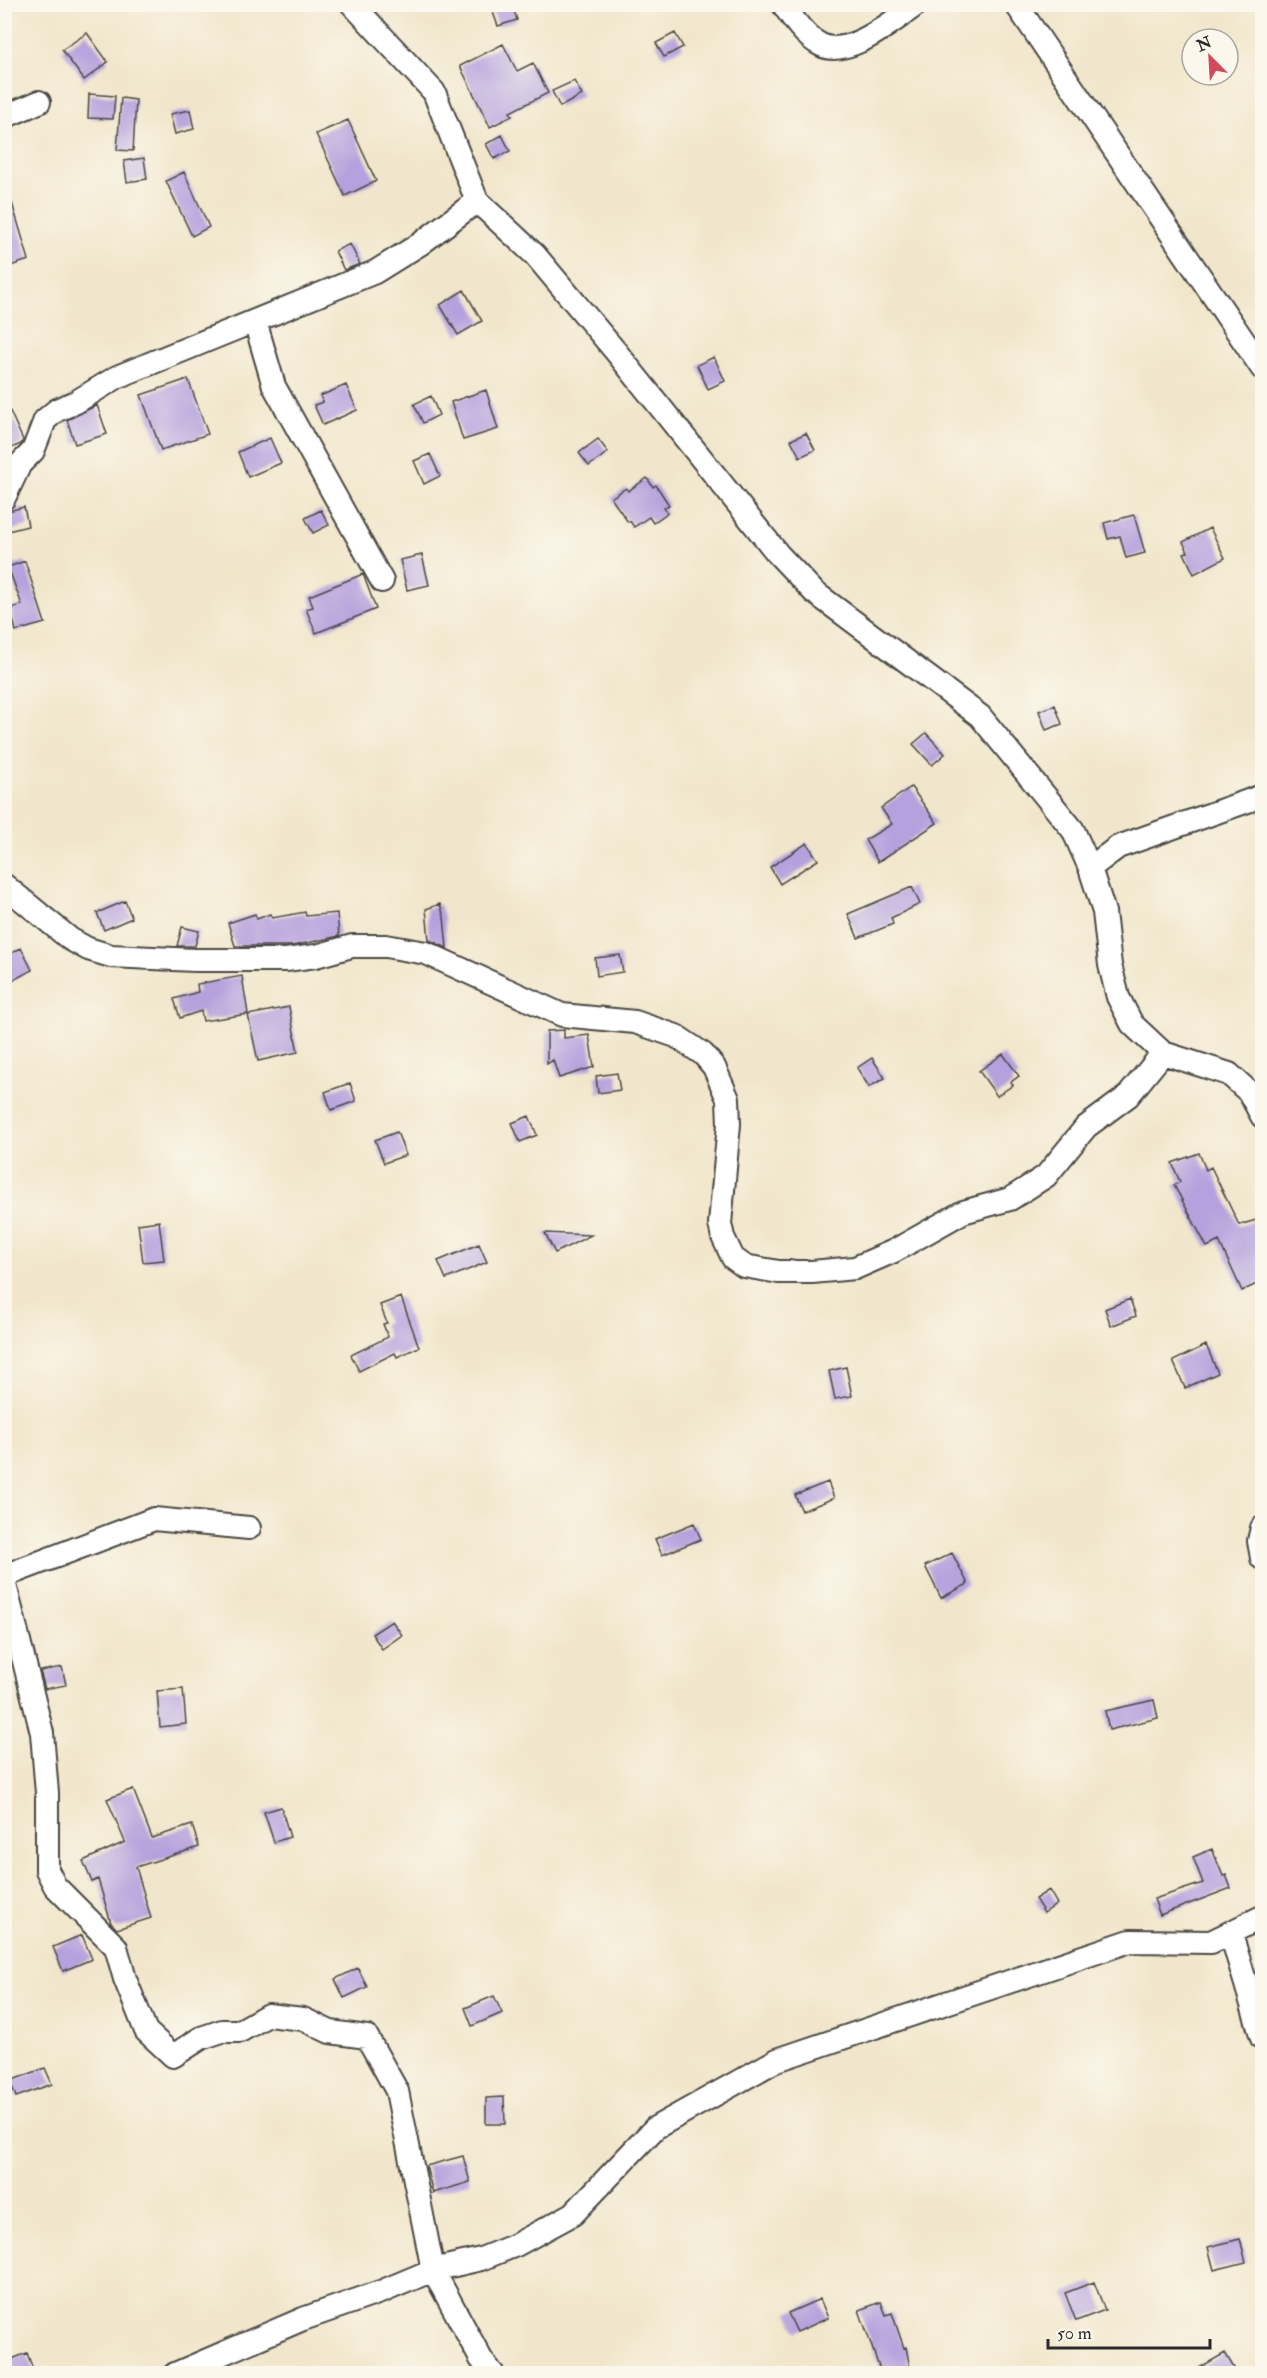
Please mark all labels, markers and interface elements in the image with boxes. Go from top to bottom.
north arrow [1180,27,1240,87]
text: N [1193,32,1216,57]
scale bar [1048,2312,1210,2350]
text: 50 m [1057,2322,1092,2345]

